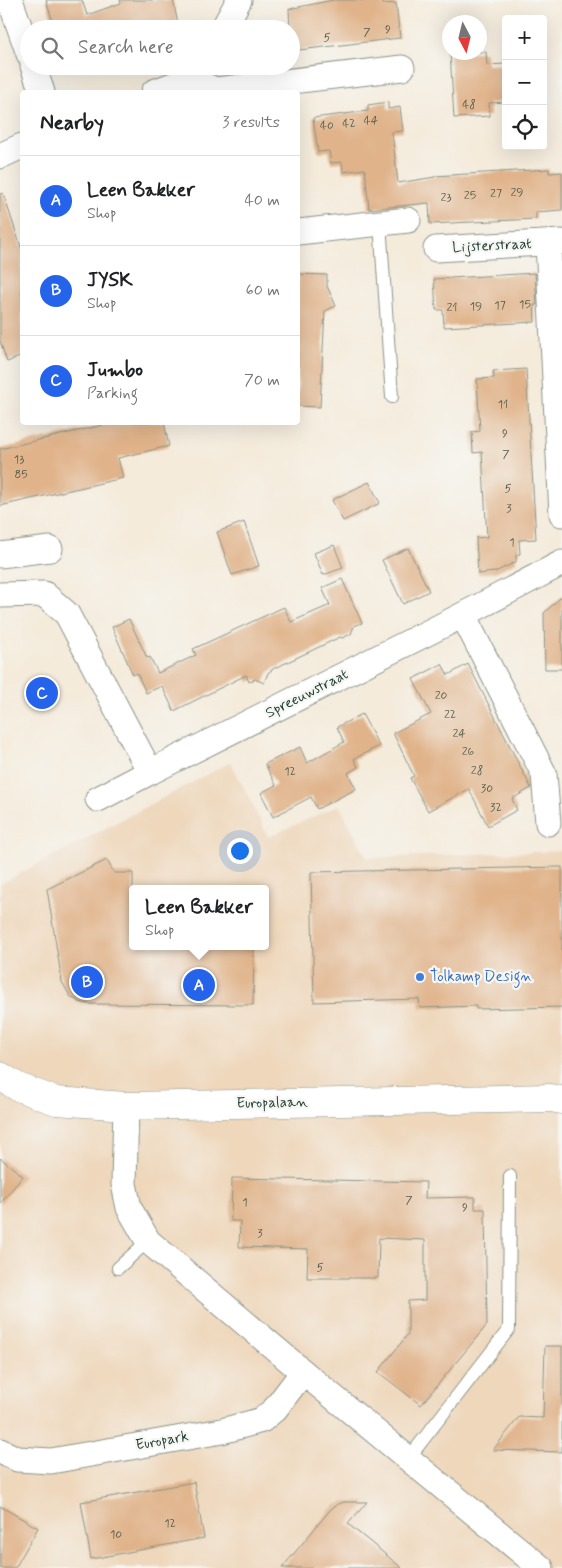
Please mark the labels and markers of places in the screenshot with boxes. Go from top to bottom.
pin: C [26,674,58,712]
pin: B [71,963,103,1001]
pin: A [183,966,215,1004]
place label: Tolkamp Design [430,967,532,988]
marker: Tolkamp Design [414,971,426,983]

